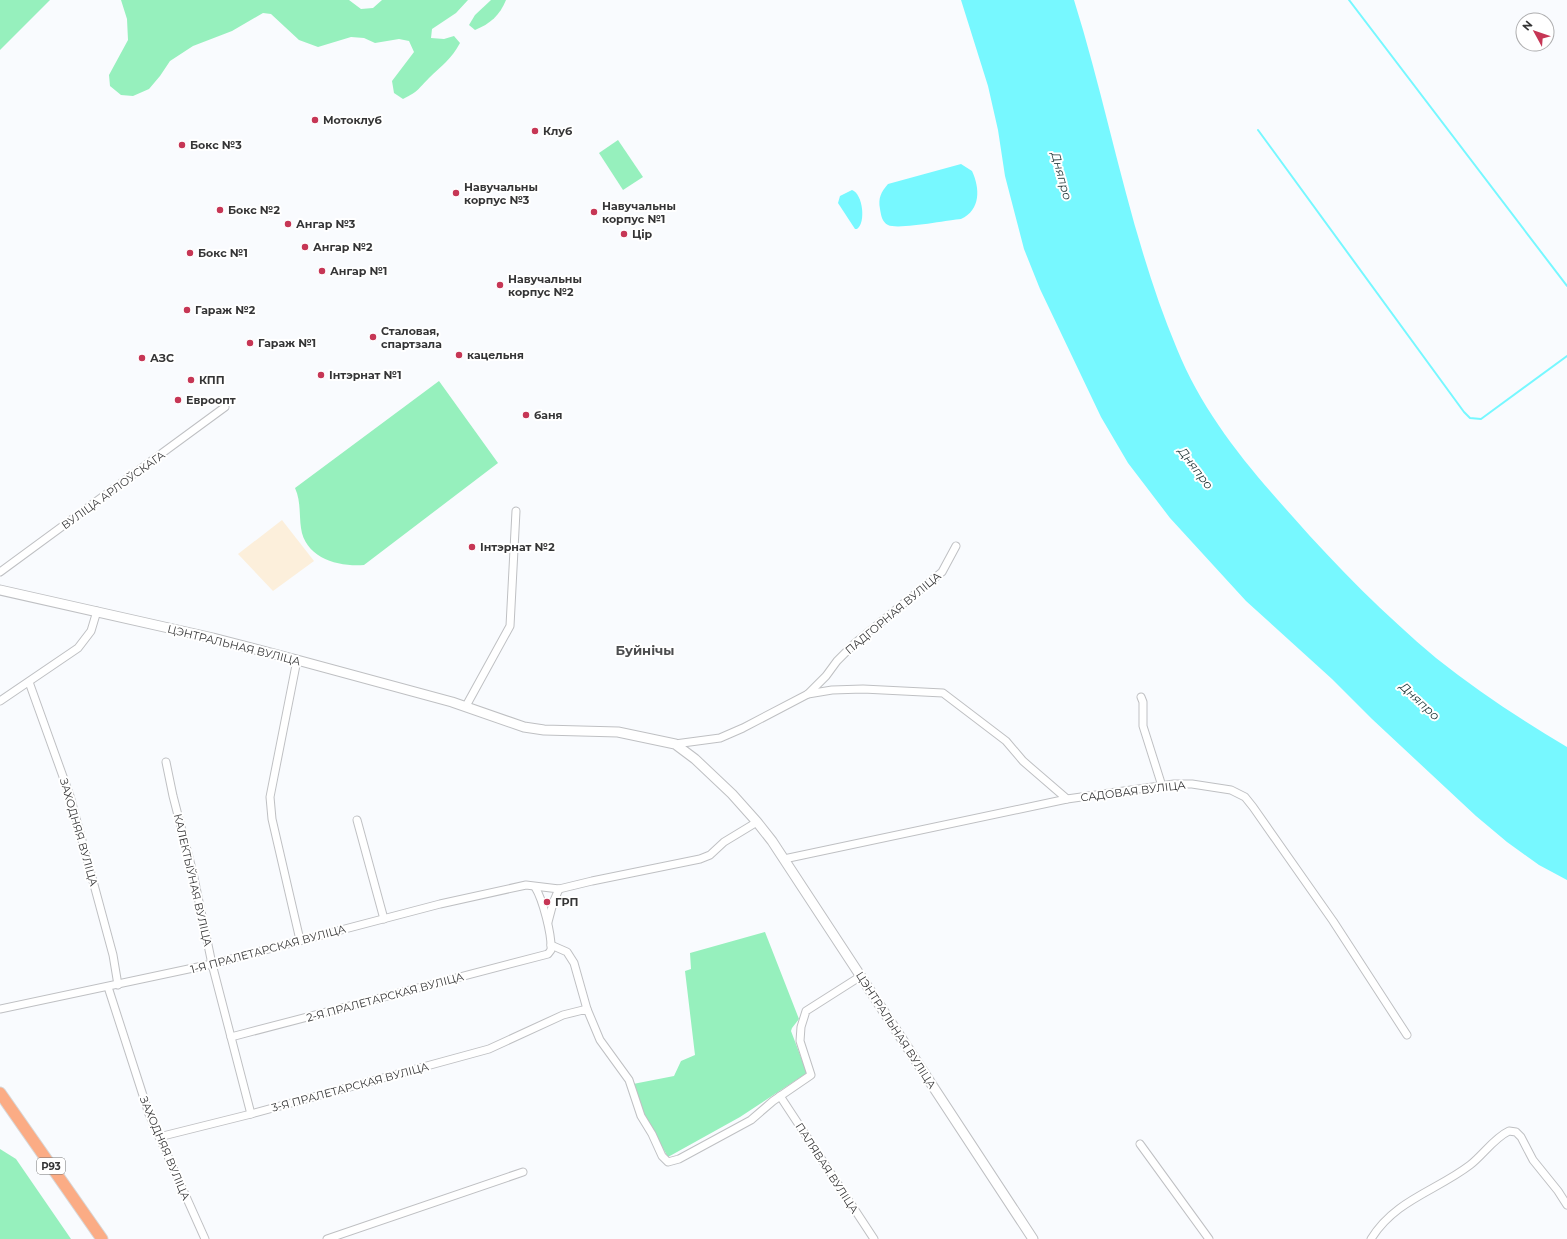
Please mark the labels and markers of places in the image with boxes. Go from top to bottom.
place label: Мотоклуб [323,113,383,127]
marker: Мотоклуб [310,115,320,125]
place label: Клуб [543,124,573,138]
marker: Клуб [530,126,540,136]
place label: Бокс №3 [190,138,242,152]
marker: Бокс №3 [177,140,187,150]
place label: Навучальны корпус №3 [464,180,538,207]
marker: Навучальны корпус №3 [451,188,461,198]
place label: Навучальны корпус №1 [602,199,676,226]
place label: Бокс №2 [228,203,280,217]
marker: Бокс №2 [215,205,225,215]
marker: Навучальны корпус №1 [589,207,599,217]
place label: Ангар №3 [296,217,356,231]
marker: Ангар №3 [283,219,293,229]
place label: Цір [632,227,653,241]
marker: Цір [619,229,629,239]
place label: Ангар №2 [313,240,373,254]
marker: Ангар №2 [300,242,310,252]
place label: Бокс №1 [198,246,248,260]
marker: Бокс №1 [185,248,195,258]
place label: Ангар №1 [330,264,387,278]
marker: Ангар №1 [317,266,327,276]
place label: Навучальны корпус №2 [508,272,582,299]
marker: Навучальны корпус №2 [495,280,505,290]
place label: Гараж №2 [195,303,256,317]
marker: Гараж №2 [182,305,192,315]
place label: Сталовая, спартзала [381,324,442,351]
marker: Сталовая, спартзала [368,332,378,342]
place label: Гараж №1 [258,336,316,350]
marker: Гараж №1 [245,338,255,348]
place label: кацельня [467,348,524,362]
marker: кацельня [454,350,464,360]
place label: АЗС [150,351,174,365]
marker: АЗС [137,353,147,363]
place label: Інтэрнат №1 [329,368,402,382]
marker: Інтэрнат №1 [316,370,326,380]
place label: КПП [199,373,225,387]
marker: КПП [186,375,196,385]
place label: Евроопт [186,393,236,407]
marker: Евроопт [173,395,183,405]
place label: баня [534,408,563,422]
marker: баня [521,410,531,420]
place label: Інтэрнат №2 [480,540,555,554]
marker: Інтэрнат №2 [467,542,477,552]
place label: ГРП [555,895,578,909]
marker: ГРП [542,897,552,907]

